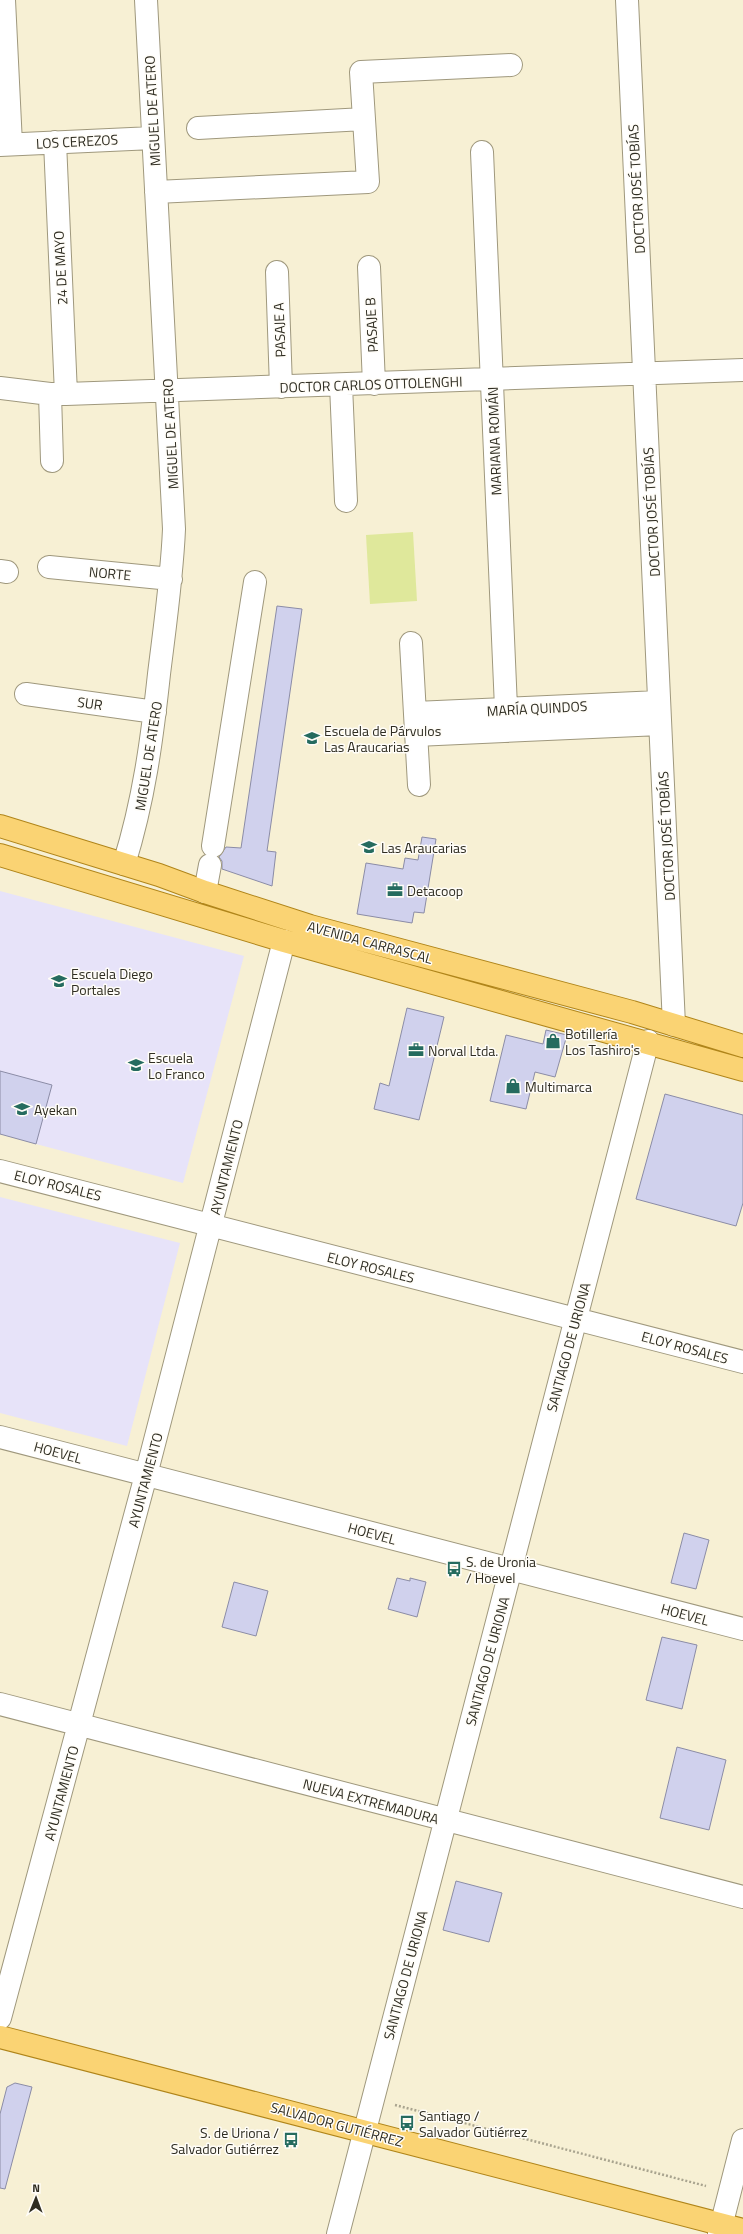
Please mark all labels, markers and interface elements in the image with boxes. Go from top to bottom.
street label: MIGUEL DE ATERO [139,55,165,167]
street label: DOCTOR JOSÉ TOBÍAS [622,124,650,254]
street label: LOS CEREZOS [35,128,119,154]
street label: 24 DE MAYO [48,230,72,306]
street label: PASAJE B [359,297,383,353]
street label: PASAJE A [268,301,290,358]
street label: DOCTOR CARLOS OTTOLENGHI [279,370,463,398]
street label: MIGUEL DE ATERO [157,378,183,490]
street label: MARIANA ROMÁN [482,386,506,496]
street label: DOCTOR JOSÉ TOBÍAS [637,447,665,577]
street label: NORTE [88,561,132,585]
street label: SUR [76,691,104,715]
street label: MARÍA QUINDOS [486,695,588,721]
street label: MIGUEL DE ATERO [129,700,167,812]
place label: Escuela de Párvulos Las Araucarias [324,720,441,757]
school or university icon: Escuela de Párvulos Las Araucarias [303,729,321,747]
street label: DOCTOR JOSÉ TOBÍAS [652,771,680,901]
place label: Las Araucarias [381,837,467,858]
school or university icon: Las Araucarias [360,838,378,856]
place label: Detacoop [407,880,463,901]
office icon: Detacoop [386,881,404,899]
street label: AVENIDA CARRASCAL [305,915,435,969]
place label: Escuela Diego Portales [71,963,153,1000]
school or university icon: Escuela Diego Portales [50,972,68,990]
place label: Botillería Los Tashiro's [565,1023,640,1060]
shop icon: Botillería Los Tashiro's [544,1032,562,1050]
place label: Norval Ltda. [428,1040,498,1061]
office icon: Norval Ltda. [407,1041,425,1059]
place label: Escuela Lo Franco [148,1047,205,1084]
school or university icon: Escuela Lo Franco [127,1056,145,1074]
place label: Multimarca [525,1076,592,1097]
shop icon: Multimarca [504,1077,522,1095]
place label: Ayekan [34,1099,77,1120]
school or university icon: Ayekan [13,1100,31,1118]
street label: AYUNTAMIENTO [204,1117,248,1217]
street label: ELOY ROSALES [12,1164,104,1206]
street label: ELOY ROSALES [325,1246,417,1288]
street label: SANTIAGO DE URIONA [541,1279,596,1414]
street label: ELOY ROSALES [639,1325,731,1369]
street label: AYUNTAMIENTO [122,1430,168,1530]
street label: HOEVEL [32,1436,85,1469]
street label: HOEVEL [346,1517,399,1550]
place label: S. de Uronia / Hoevel [466,1551,536,1588]
bus stop icon: S. de Uronia / Hoevel [445,1560,463,1578]
street label: SANTIAGO DE URIONA [460,1593,515,1728]
street label: HOEVEL [659,1598,712,1631]
street label: AYUNTAMIENTO [38,1743,84,1843]
street label: NUEVA EXTREMADURA [301,1773,442,1829]
street label: SANTIAGO DE URIONA [378,1907,433,2042]
street label: SALVADOR GUTIÉRREZ [268,2096,406,2152]
place label: Santiago / Salvador Gutiérrez [419,2105,527,2142]
bus stop icon: Santiago / Salvador Gutiérrez [398,2114,416,2132]
place label: S. de Uriona / Salvador Gutiérrez [171,2122,279,2159]
bus stop icon: S. de Uriona / Salvador Gutiérrez [282,2131,300,2149]
north arrow [16,2178,56,2218]
text: N [32,2180,40,2196]

